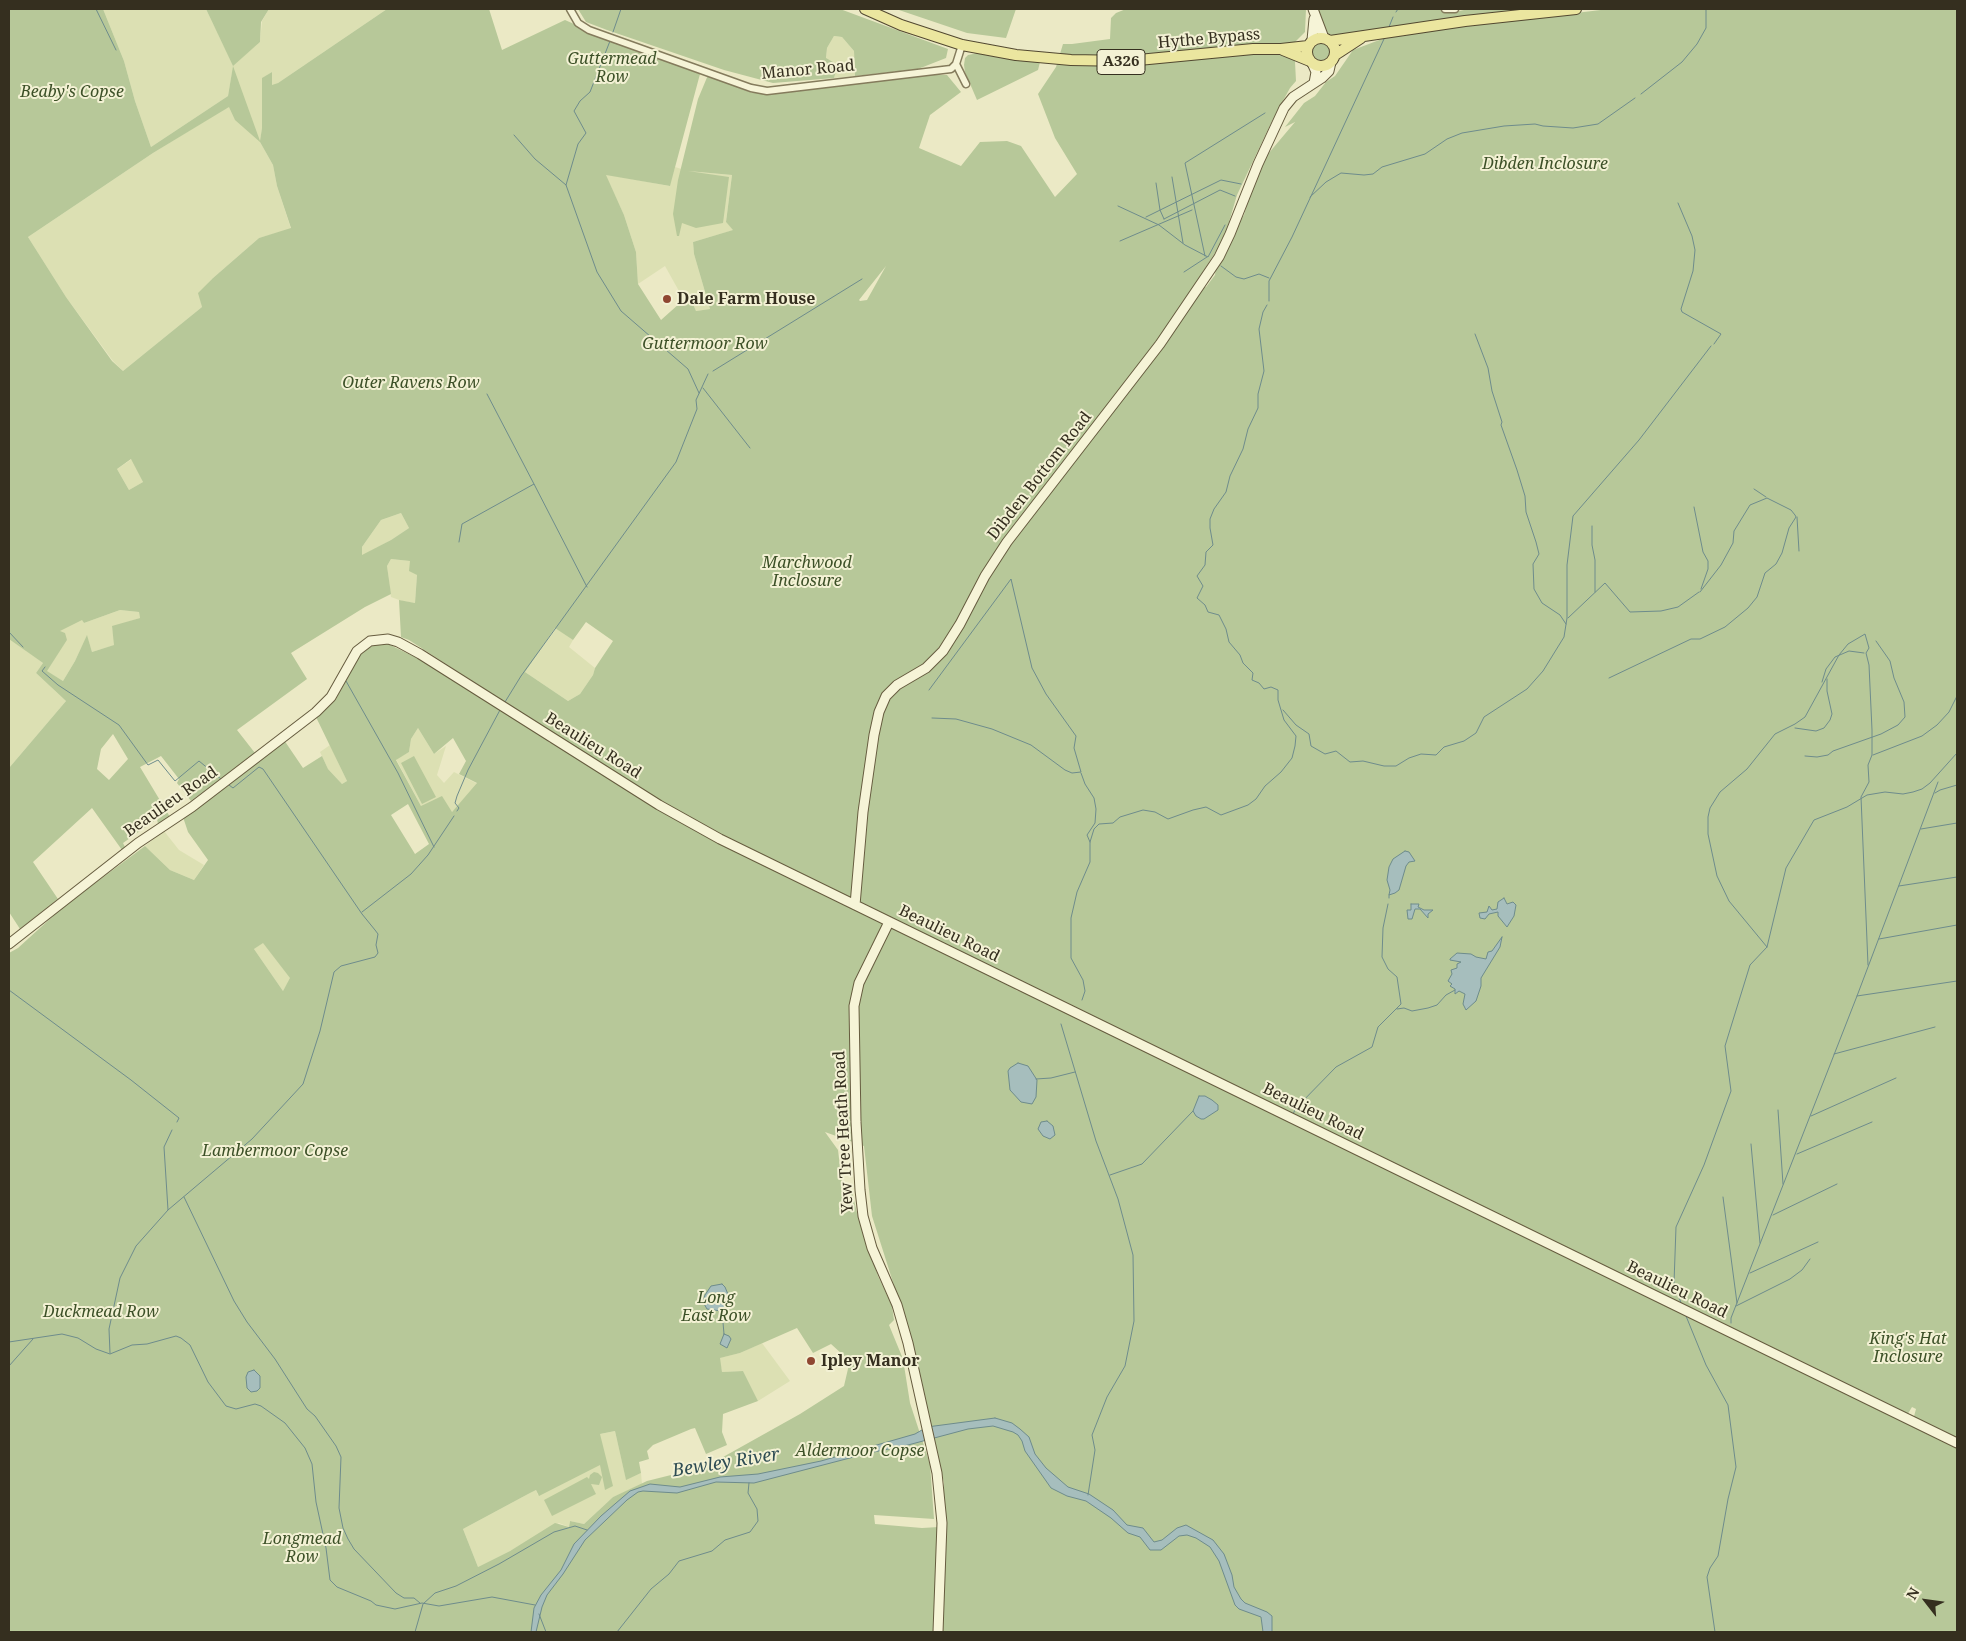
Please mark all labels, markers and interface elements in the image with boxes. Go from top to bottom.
street label: Hythe Bypass [1157,25,1261,53]
park label: Guttermead Row [568,49,656,87]
road number: A326 [1097,50,1145,74]
street label: Manor Road [760,56,856,84]
park label: Beaby's Copse [20,82,124,102]
park label: Dibden Inclosure [1482,154,1608,174]
place label: Dale Farm House [677,289,815,309]
marker: Dale Farm House [661,293,673,305]
park label: Guttermoor Row [642,334,768,354]
park label: Outer Ravens Row [342,373,480,393]
street label: Dibden Bottom Road [984,408,1096,544]
park label: Marchwood Inclosure [762,553,852,591]
street label: Beaulieu Road [541,709,645,783]
street label: Beaulieu Road [121,763,221,841]
street label: Beaulieu Road [895,901,1003,967]
street label: Yew Tree Heath Road [830,1050,858,1214]
street label: Beaulieu Road [1259,1079,1367,1145]
park label: Lambermoor Copse [202,1141,348,1161]
street label: Beaulieu Road [1623,1257,1731,1323]
park label: Long East Row [681,1288,751,1326]
park label: Duckmead Row [43,1302,159,1322]
park label: King's Hat Inclosure [1869,1329,1947,1367]
place label: Ipley Manor [821,1351,920,1371]
marker: Ipley Manor [805,1355,817,1367]
park label: Aldermoor Copse [796,1441,924,1461]
water label: Bewley River [671,1444,781,1482]
park label: Longmead Row [263,1529,341,1567]
north arrow [1901,1576,1951,1626]
text: N [1902,1584,1924,1603]

